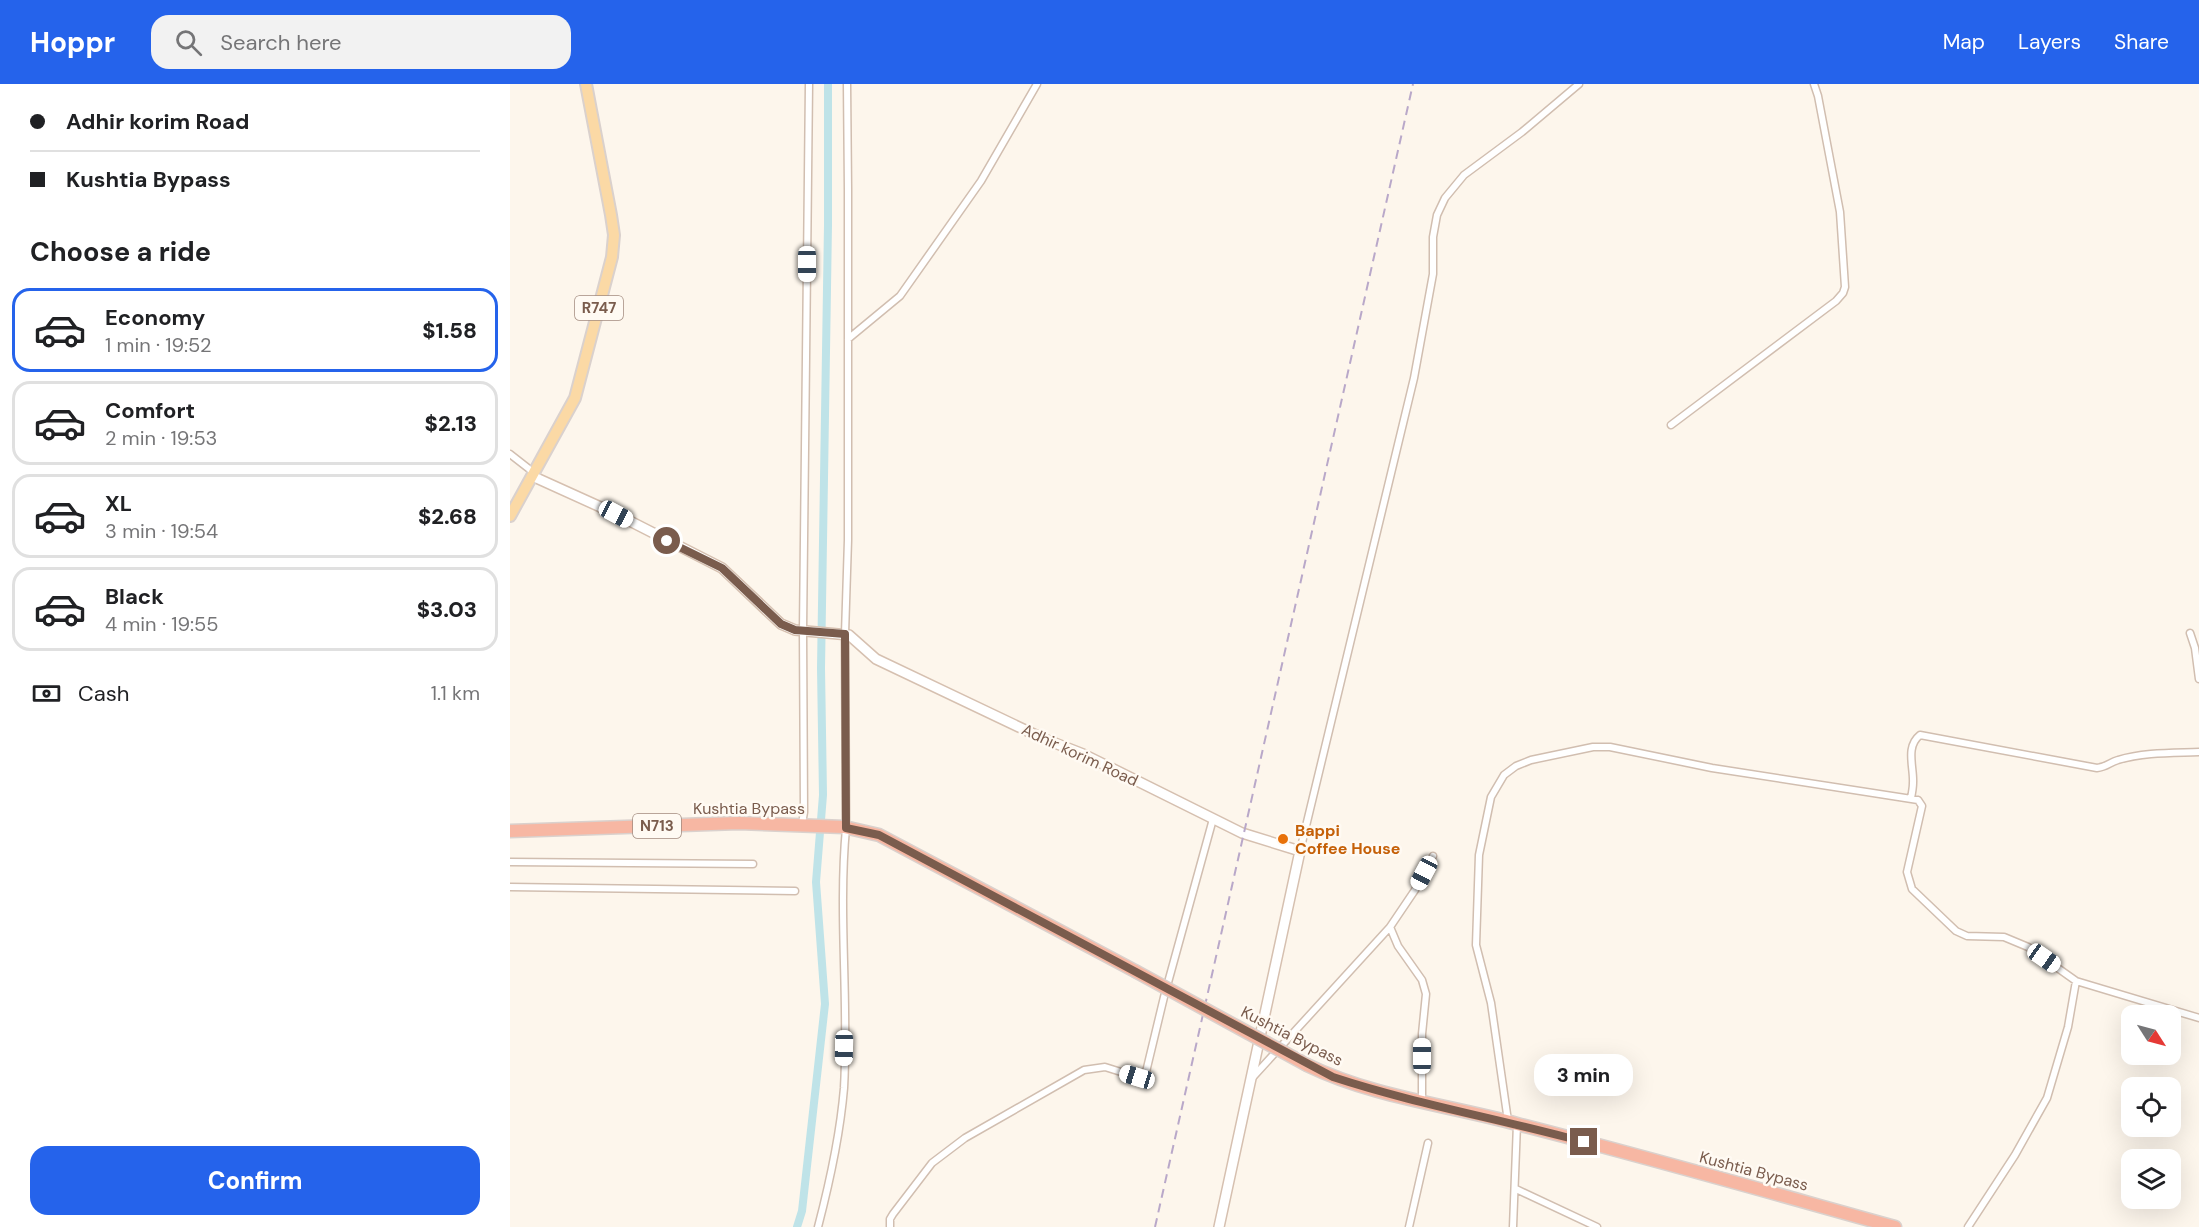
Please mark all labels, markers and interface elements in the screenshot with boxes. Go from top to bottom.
search box [151,15,571,69]
text: Hoppr [30,24,115,61]
icon: search [172,26,205,59]
text: Search here [220,28,342,57]
text: Map [1943,28,1985,56]
text: Layers [2018,28,2081,56]
text: Share [2114,28,2169,56]
text: Adhir korim Road [66,107,249,136]
text: Kushtia Bypass [66,165,231,194]
text: Choose a ride [30,234,211,269]
car [798,246,816,282]
road number: R747 [575,296,623,320]
icon: car [33,303,87,357]
text: Economy [105,303,205,332]
text: $1.58 [422,316,477,345]
text: 1 min · 19:52 [105,332,211,358]
icon: car [33,396,87,450]
text: Comfort [105,396,195,425]
text: $2.13 [425,409,477,438]
text: 2 min · 19:53 [105,425,217,451]
icon: car [33,489,87,543]
text: XL [105,489,132,518]
car [596,498,636,530]
text: $2.68 [418,502,477,531]
text: 3 min · 19:54 [105,518,218,544]
route start [653,527,680,554]
icon: car [33,582,87,636]
text: Black [105,582,164,611]
text: $3.03 [417,595,477,624]
text: 4 min · 19:55 [105,611,218,637]
icon: cash [30,677,63,710]
text: Cash [78,679,129,708]
text: 1.1 km [431,680,480,706]
street label: Adhir korim Road [1018,719,1142,791]
street label: Kushtia Bypass [693,798,805,819]
road number: N713 [633,814,681,838]
place label: Bappi Coffee House [1295,820,1400,859]
marker: Bappi Coffee House [1276,832,1290,846]
car [1408,853,1440,893]
car [2024,940,2064,976]
street label: Kushtia Bypass [1237,1001,1347,1071]
north arrow [2121,1005,2181,1065]
map controls [2121,1005,2181,1209]
car [835,1030,853,1066]
car [1413,1038,1431,1074]
callout: 3 min [1534,1055,1634,1097]
text: 3 min [1557,1062,1610,1088]
car [1117,1063,1157,1091]
button: locate [2121,1077,2181,1137]
route end [1570,1128,1597,1155]
button: Confirm [30,1146,480,1215]
street label: Kushtia Bypass [1697,1146,1811,1196]
button: layers [2121,1149,2181,1209]

